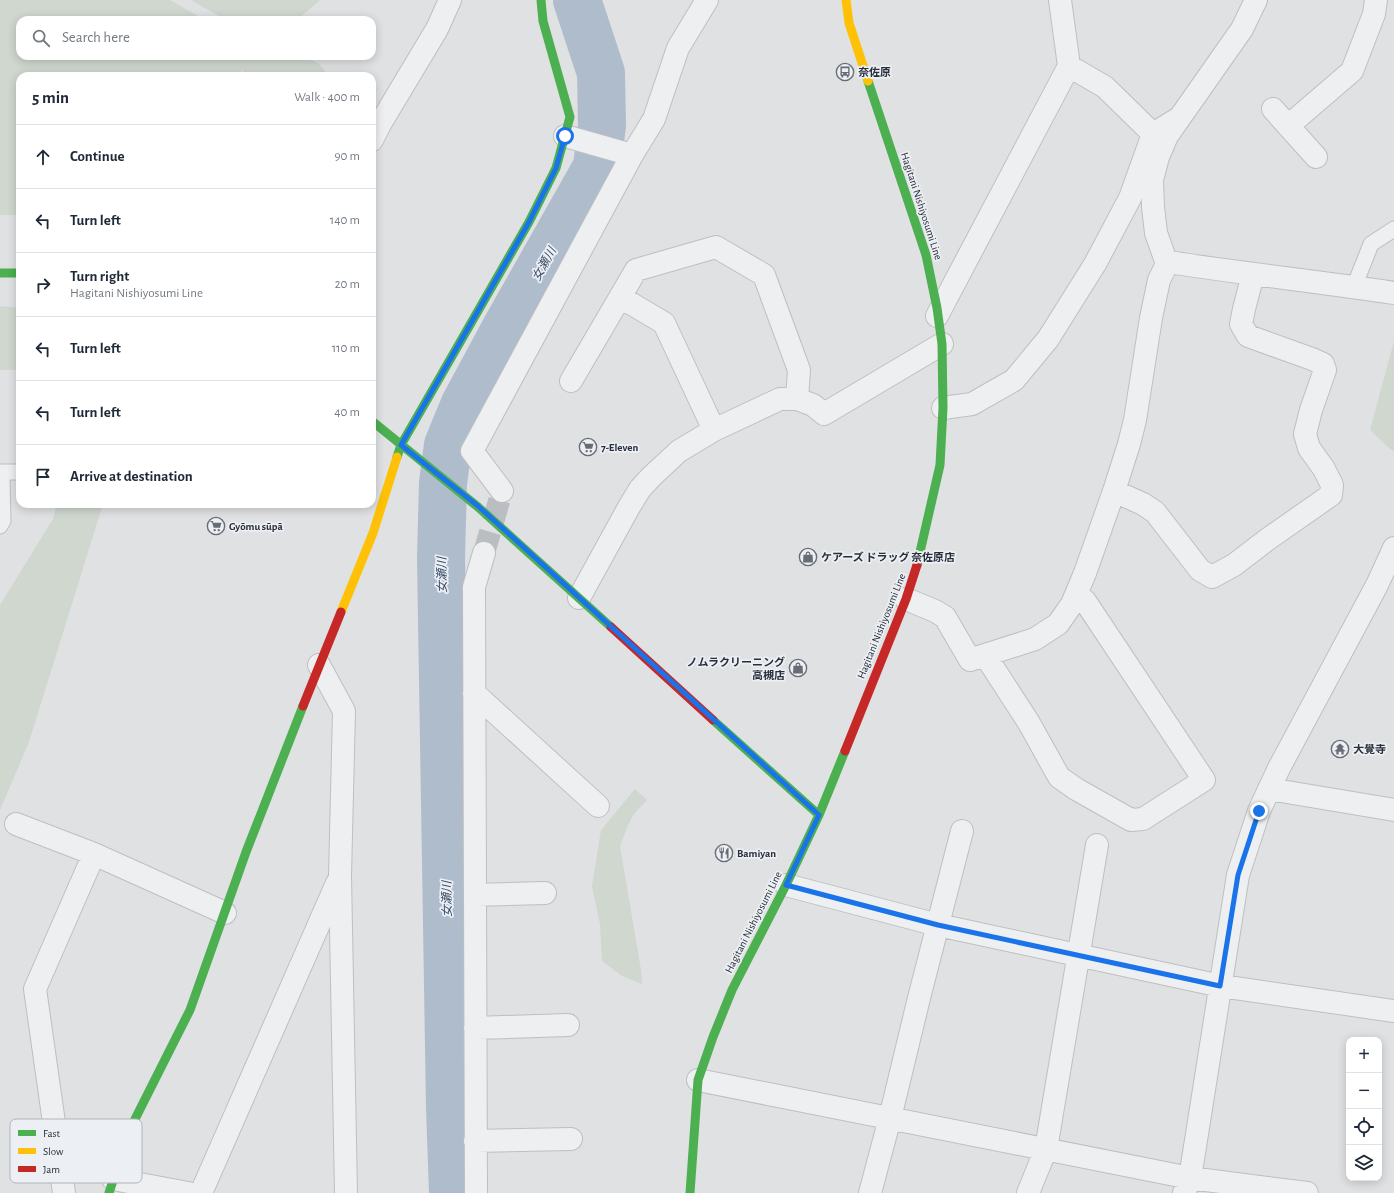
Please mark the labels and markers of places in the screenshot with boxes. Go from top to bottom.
bus stop icon: 奈佐原 [835,62,855,82]
place label: 奈佐原 [858,66,891,78]
supermarket icon: 7-Eleven [578,437,598,457]
place label: 7-Eleven [601,442,639,453]
supermarket icon: Gyōmu sūpā [206,516,226,536]
place label: Gyōmu sūpā [229,521,283,532]
shop icon: ケアーズ ドラッグ 奈佐原店 [798,547,818,567]
place label: ケアーズ ドラッグ 奈佐原店 [821,551,955,563]
place label: ノムラクリーニング 高槻店 [687,656,785,681]
shop icon: ノムラクリーニング 高槻店 [788,658,808,678]
temple icon: 大覺寺 [1330,739,1350,759]
place label: 大覺寺 [1353,743,1386,755]
restaurant icon: Bamiyan [714,843,734,863]
place label: Bamiyan [737,848,776,859]

